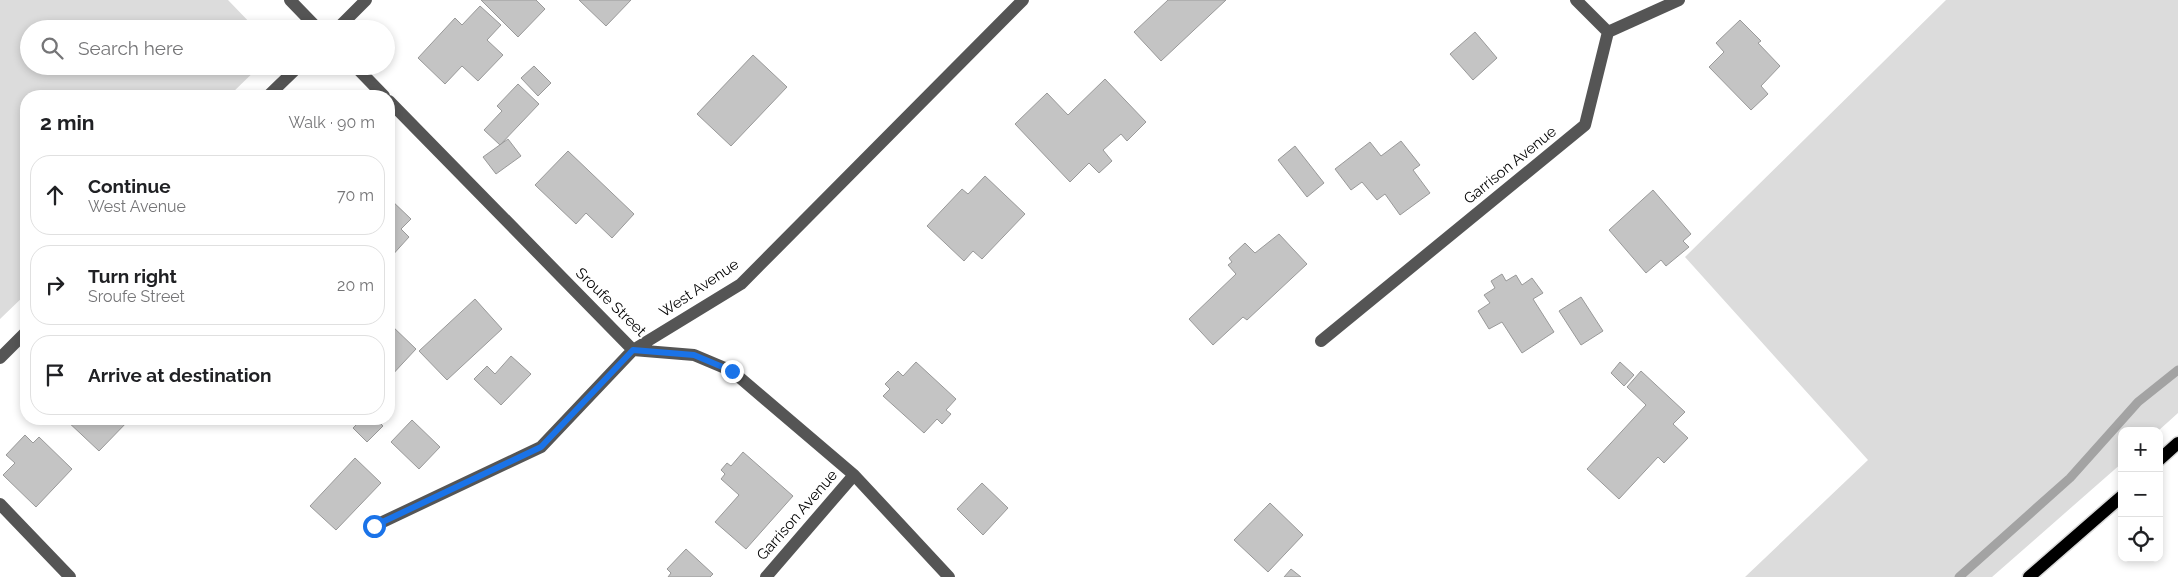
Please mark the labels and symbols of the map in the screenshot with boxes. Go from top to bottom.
street label: Garrison Avenue [1460,122,1560,208]
street label: West Avenue [656,255,742,321]
street label: Sroufe Street [572,264,650,340]
route end [721,360,744,383]
street label: Garrison Avenue [753,466,841,564]
route start [363,515,386,538]

